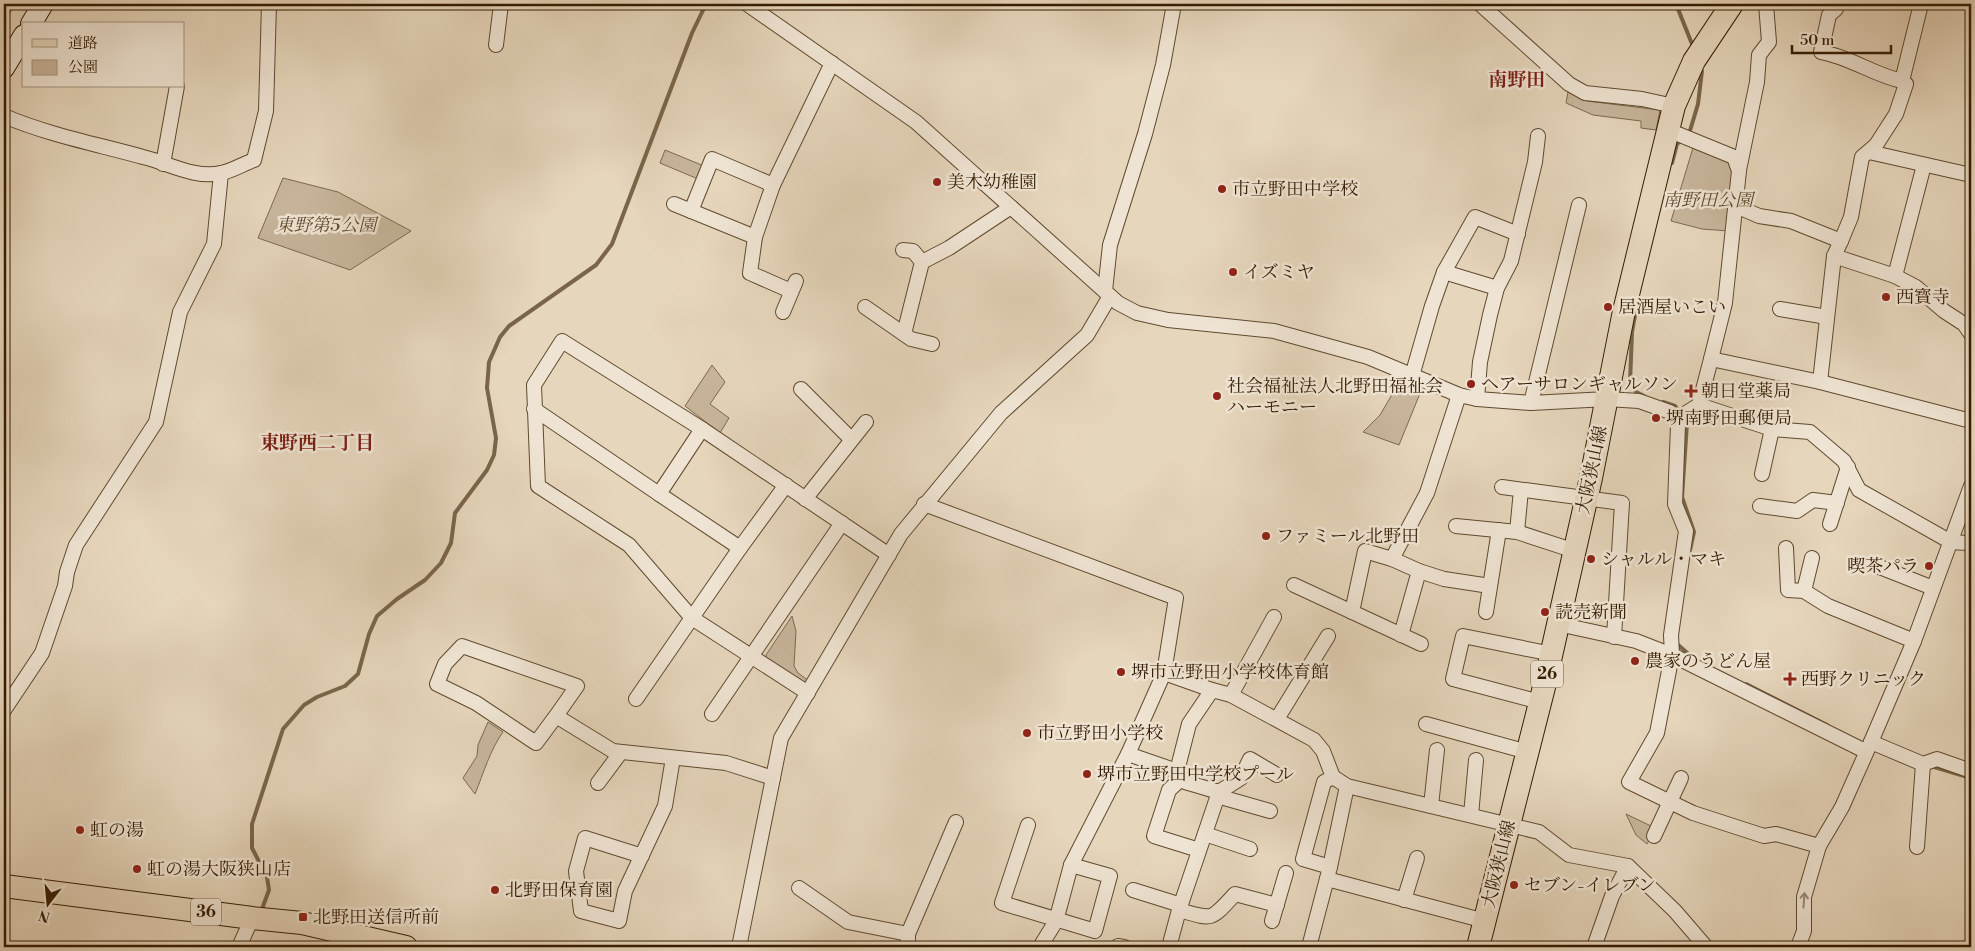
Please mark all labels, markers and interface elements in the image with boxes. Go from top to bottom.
legend [22,22,185,88]
scale bar [1792,22,1891,54]
text: 50 m [1800,31,1834,50]
text: 道路 [68,34,98,53]
text: 公園 [68,58,98,77]
district label: 南野田 [1488,68,1546,92]
place label: 美木幼稚園 [947,171,1037,194]
marker: 美木幼稚園 [931,176,943,188]
place label: 市立野田中学校 [1232,178,1358,201]
marker: 市立野田中学校 [1216,183,1228,195]
park label: 南野田公園 [1663,189,1756,212]
park label: 東野第5公園 [276,214,379,237]
place label: イズミヤ [1243,261,1315,284]
marker: イズミヤ [1227,266,1239,278]
place label: 西寳寺 [1896,286,1950,309]
marker: 西寳寺 [1880,291,1892,303]
place label: 居酒屋いこい [1618,296,1726,319]
marker: 居酒屋いこい [1602,301,1614,313]
place label: ヘアーサロンギャルソン [1481,373,1678,396]
place label: 社会福祉法人北野田福祉会 ハーモニー [1227,375,1443,419]
marker: ヘアーサロンギャルソン [1465,378,1477,390]
place label: 朝日堂薬局 [1701,380,1791,403]
marker: 朝日堂薬局 [1685,385,1697,397]
marker: 社会福祉法人北野田福祉会 ハーモニー [1211,390,1223,402]
place label: 堺南野田郵便局 [1666,407,1792,430]
marker: 堺南野田郵便局 [1650,412,1662,424]
street label: 大阪狭山線 [1571,424,1613,516]
district label: 東野西二丁目 [260,431,374,455]
place label: ファミール北野田 [1276,525,1419,548]
marker: ファミール北野田 [1260,530,1272,542]
place label: シャルル・マキ [1601,548,1726,571]
marker: シャルル・マキ [1585,553,1597,565]
place label: 喫茶パラ [1847,555,1919,578]
marker: 喫茶パラ [1923,560,1935,572]
place label: 読売新聞 [1555,601,1627,624]
marker: 読売新聞 [1539,606,1551,618]
place label: 農家のうどん屋 [1645,650,1771,673]
marker: 農家のうどん屋 [1629,655,1641,667]
place label: 堺市立野田小学校体育館 [1131,661,1329,684]
road number: 26 [1531,661,1563,688]
marker: 堺市立野田小学校体育館 [1115,666,1127,678]
place label: 西野クリニック [1801,668,1926,691]
marker: 西野クリニック [1783,672,1797,686]
place label: 市立野田小学校 [1037,722,1163,745]
marker: 市立野田小学校 [1021,727,1033,739]
place label: 堺市立野田中学校プール [1097,763,1294,786]
marker: 堺市立野田中学校プール [1081,768,1093,780]
street label: 大阪狭山線 [1477,818,1521,910]
place label: 虹の湯 [90,819,144,842]
marker: 虹の湯 [74,824,86,836]
place label: 虹の湯大阪狭山店 [147,858,291,881]
marker: 虹の湯大阪狭山店 [131,863,143,875]
place label: セブン-イレブン [1524,874,1656,897]
north arrow [22,878,72,928]
place label: 北野田保育園 [505,879,613,902]
marker: セブン-イレブン [1508,879,1520,891]
marker: 北野田保育園 [489,884,501,896]
one-way arrow [1800,892,1809,908]
road number: 36 [191,899,221,926]
text: N [37,905,52,926]
place label: 北野田送信所前 [313,906,439,929]
marker: 北野田送信所前 [297,911,309,923]

